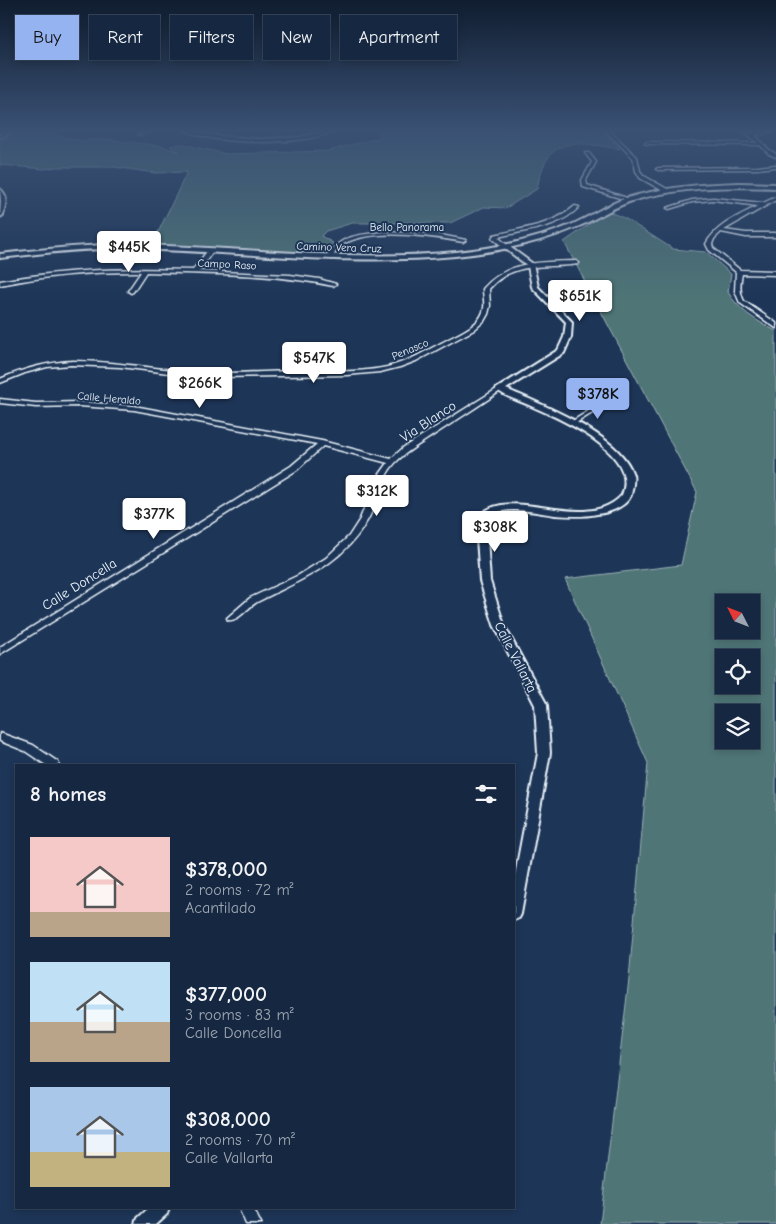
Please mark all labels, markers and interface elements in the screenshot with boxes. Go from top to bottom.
chip: Buy [15,15,79,60]
chip: Rent [89,15,160,60]
chip: Filters [170,15,253,60]
chip: New [263,15,330,60]
chip: Apartment [340,15,457,60]
street label: Bello Panorama [370,221,444,234]
pin: $445K [94,230,164,273]
text: $445K [108,238,150,256]
street label: Camino Vera Cruz [296,240,382,255]
street label: Campo Raso [197,256,257,273]
pin: $651K [545,280,615,322]
text: $651K [559,287,601,305]
street label: Penasco [390,336,431,363]
pin: $547K [279,342,349,384]
text: $547K [293,349,335,367]
pin: $266K [165,366,235,409]
text: $266K [178,374,222,392]
pin: $378K [563,378,633,420]
text: $378K [577,385,619,403]
street label: Calle Heraldo [77,389,141,408]
street label: Via Blanco [397,397,460,446]
pin: $312K [342,474,412,517]
text: $312K [357,482,397,500]
pin: $377K [119,498,189,540]
text: $377K [134,505,174,523]
pin: $308K [460,510,530,553]
text: $308K [473,518,517,536]
street label: Calle Doncella [39,555,120,614]
north arrow [715,594,760,639]
map controls [715,594,760,749]
street label: Calle Vallarta [490,619,541,696]
button: locate [715,649,760,694]
button: layers [715,704,760,749]
icon: filters [472,780,500,808]
text: 8 homes [30,782,106,806]
icon: home [70,857,130,917]
text: $378,000 [185,857,268,881]
text: 2 rooms · 72 m² [185,881,294,899]
text: Acantilado [185,899,256,917]
icon: home [70,982,130,1042]
text: $377,000 [185,982,267,1006]
text: 3 rooms · 83 m² [185,1006,294,1024]
text: Calle Doncella [185,1024,282,1042]
icon: home [70,1107,130,1167]
text: $308,000 [185,1107,271,1131]
text: 2 rooms · 70 m² [185,1131,295,1149]
text: Calle Vallarta [185,1149,273,1167]

